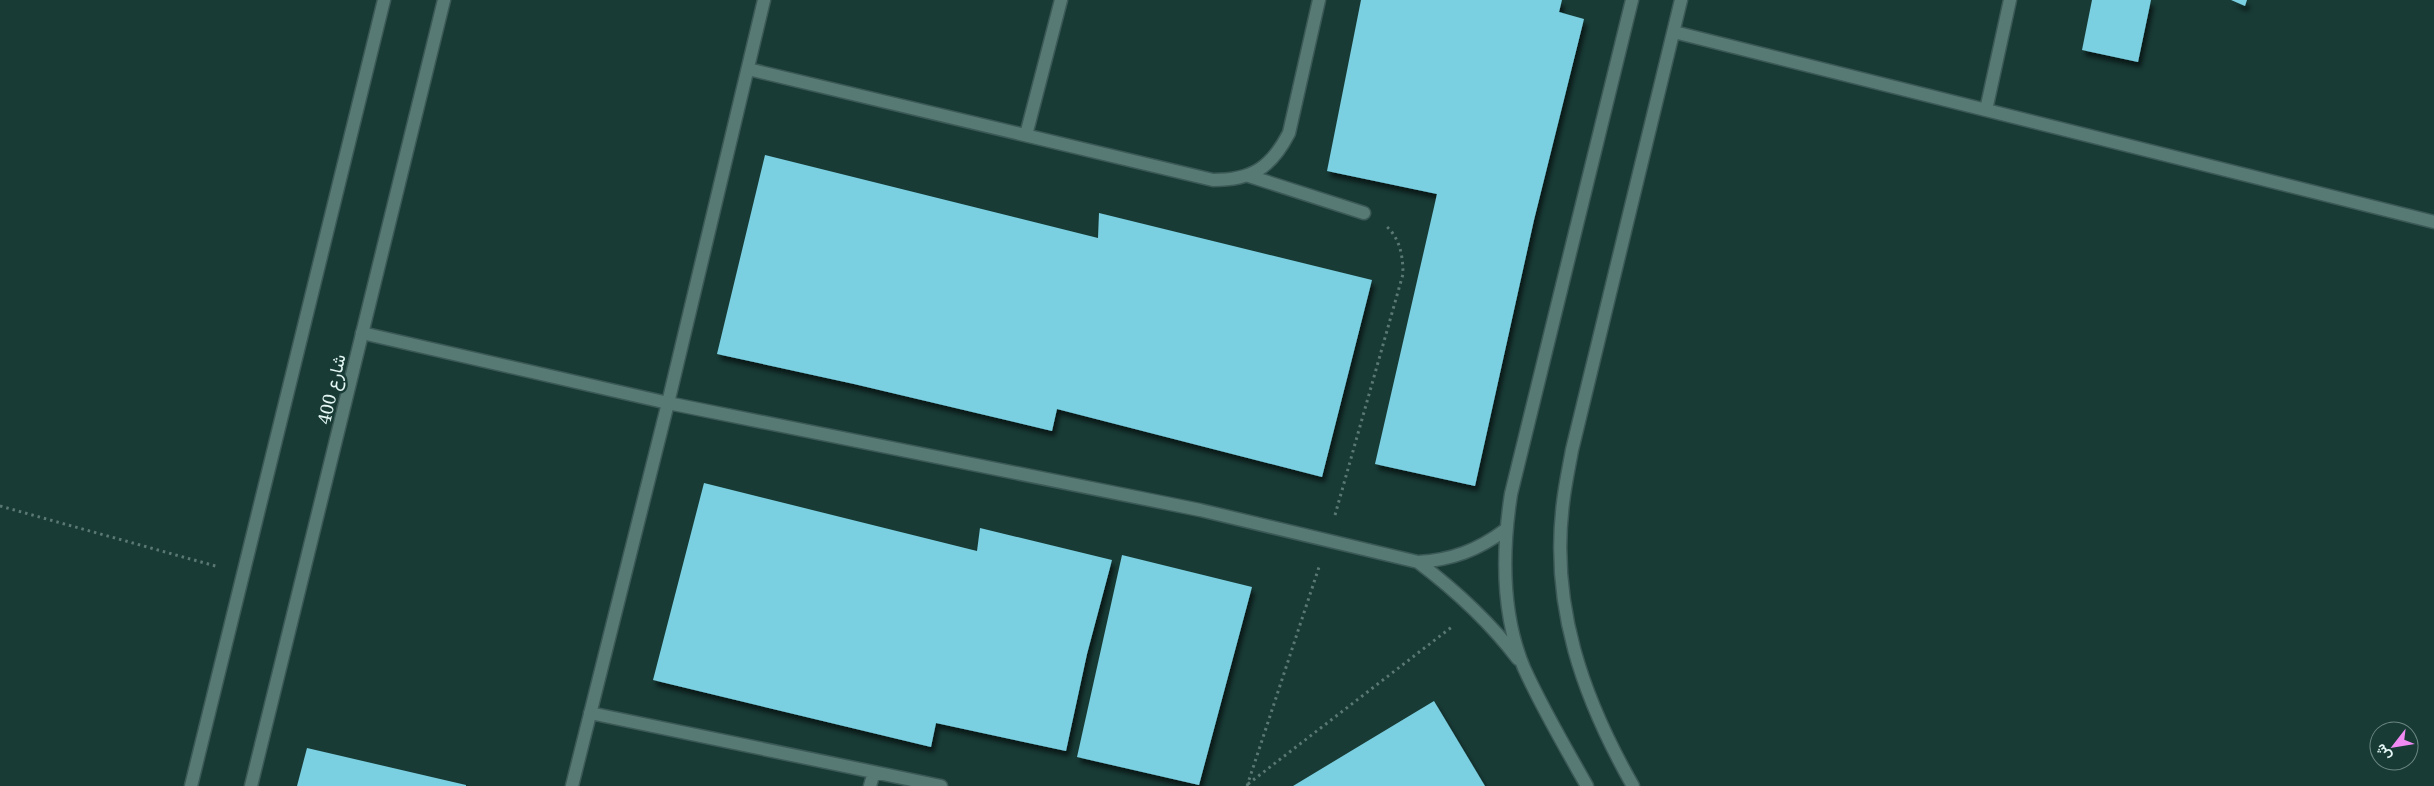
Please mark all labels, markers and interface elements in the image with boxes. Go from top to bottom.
street label: شارع 400 [311,352,352,427]
north arrow [2369,721,2419,771]
text: ش [2370,741,2395,765]

